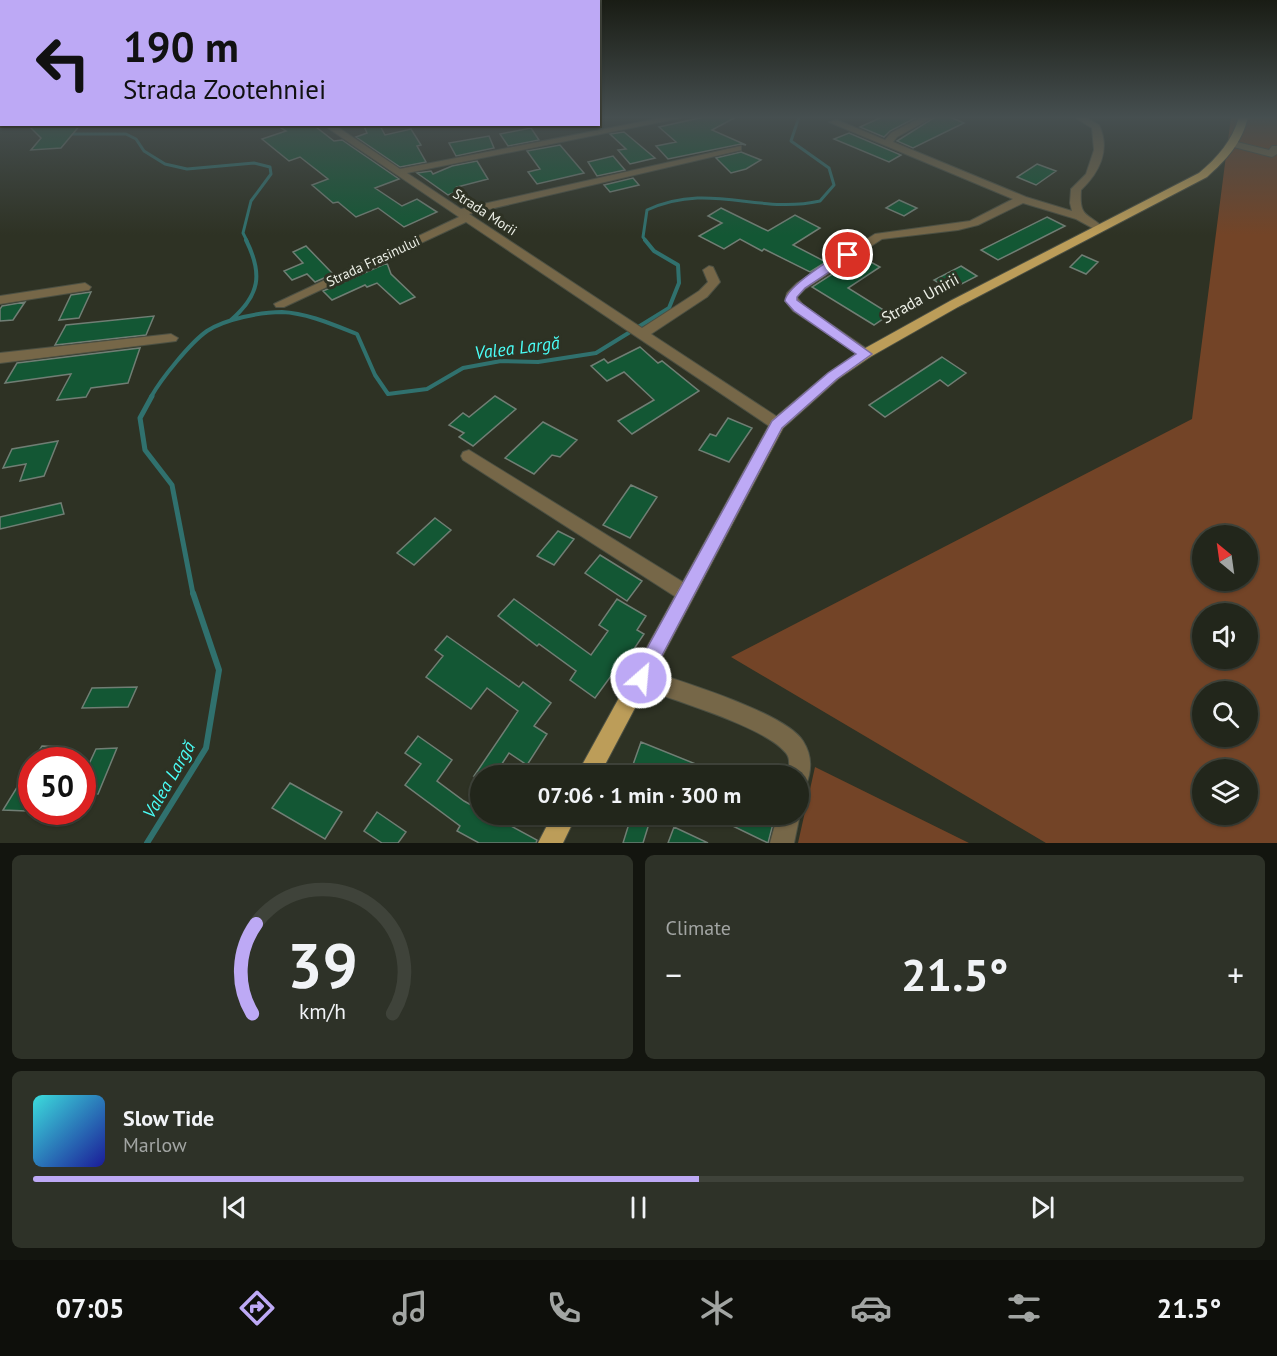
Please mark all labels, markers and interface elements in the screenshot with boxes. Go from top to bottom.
text: 190 m [123,19,239,74]
icon: left [24,24,102,102]
text: Strada Zootehniei [123,72,326,106]
street label: Strada Morii [450,185,520,239]
pin [822,229,873,280]
street label: Strada Frasinului [323,231,423,291]
icon: arrive [831,238,864,271]
street label: Strada Unirii [878,269,962,327]
water label: Valea Largă [473,331,562,364]
north arrow [1192,525,1258,591]
map controls [1192,525,1258,825]
button: sound [1192,603,1258,669]
position arrow [609,646,673,710]
button: search [1192,681,1258,747]
water label: Valea Largă [137,736,200,822]
speed limit sign: 50 [18,747,96,825]
button: layers [1192,759,1258,825]
text: 07:06 · 1 min · 300 m [538,781,741,809]
text: Climate [666,915,731,941]
text: 39 [287,924,358,1005]
text: 21.5° [901,945,1008,1003]
text: − [666,953,682,996]
text: + [1227,953,1244,996]
text: km/h [299,997,346,1025]
text: Slow Tide [123,1104,214,1132]
text: Marlow [123,1132,187,1158]
icon: previous [218,1191,251,1224]
icon: pause [622,1191,655,1224]
icon: next [1026,1191,1059,1224]
icon: directions [236,1287,278,1329]
icon: music [389,1287,431,1329]
icon: phone [543,1287,585,1329]
icon: climate [696,1287,738,1329]
icon: car [850,1287,892,1329]
icon: filters [1003,1287,1045,1329]
text: 07:05 [56,1291,124,1325]
text: 21.5° [1157,1291,1221,1325]

